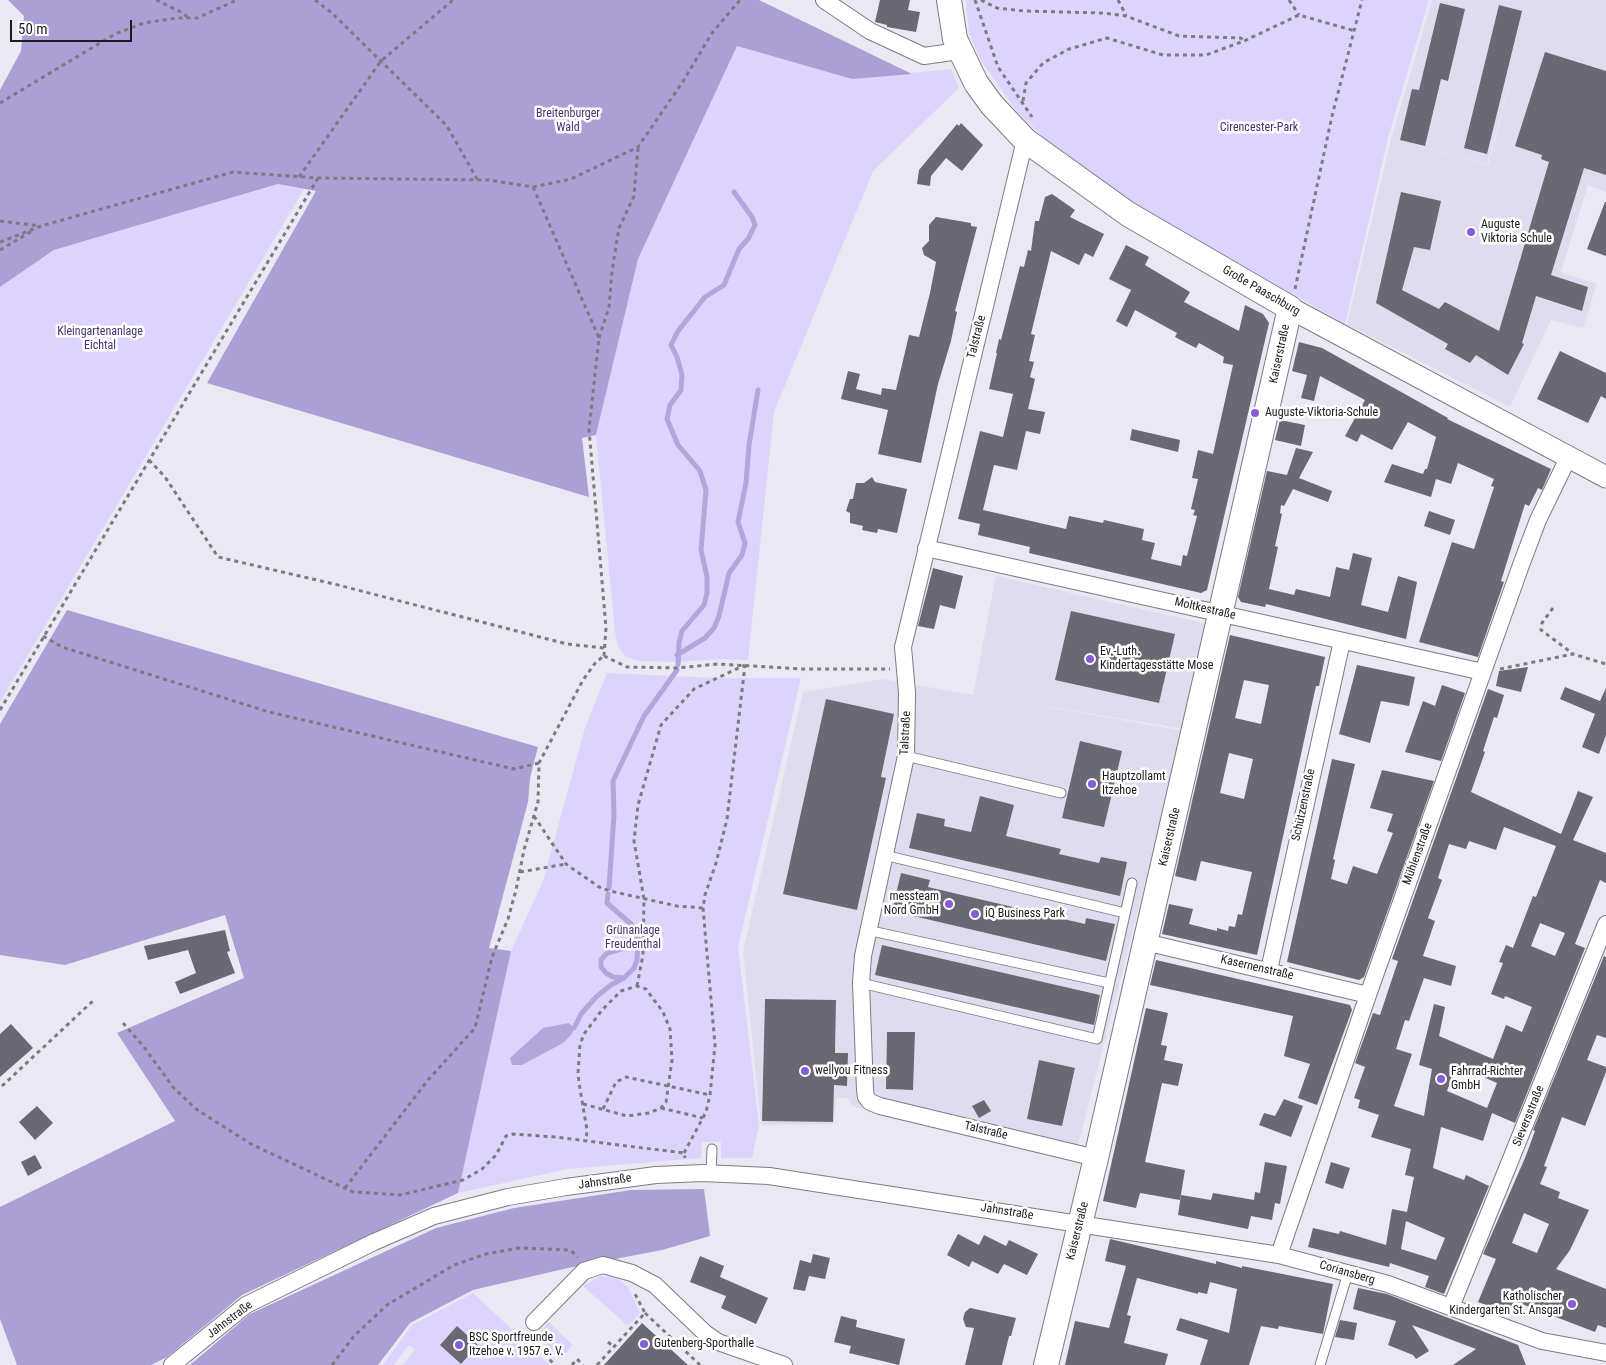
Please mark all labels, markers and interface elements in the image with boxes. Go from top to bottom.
scale bar [12,10,135,42]
text: 50 m [18,20,48,38]
park label: Breitenburger Wald [536,107,600,135]
park label: Cirencester-Park [1220,121,1298,135]
place label: Auguste Viktoria Schule [1481,218,1552,246]
marker: Auguste Viktoria Schule [1465,226,1477,238]
street label: Große Paaschburg [1220,263,1302,319]
street label: Talstraße [965,314,989,360]
street label: Kaiserstraße [1267,323,1293,385]
park label: Kleingartenanlage Eichtal [57,325,143,353]
place label: Auguste-Viktoria-Schule [1265,406,1378,420]
marker: Auguste-Viktoria-Schule [1249,407,1261,419]
street label: Moltkestraße [1173,595,1237,623]
place label: Ev.-Luth. Kindertagesstätte Mose [1100,645,1213,673]
marker: Ev.-Luth. Kindertagesstätte Mose [1084,653,1096,665]
street label: Talstraße [898,711,914,755]
street label: Schützenstraße [1289,768,1319,842]
place label: Hauptzollamt Itzehoe [1102,770,1165,798]
marker: Hauptzollamt Itzehoe [1086,778,1098,790]
street label: Kaiserstraße [1156,806,1184,868]
street label: Mühlenstraße [1400,821,1436,887]
place label: messteam Nord GmbH [884,890,939,918]
marker: messteam Nord GmbH [943,898,955,910]
place label: iQ Business Park [985,907,1065,921]
marker: iQ Business Park [969,908,981,920]
park label: Grünanlage Freudenthal [605,924,661,952]
street label: Kasernenstraße [1219,953,1295,983]
place label: wellyou Fitness [815,1064,888,1078]
marker: wellyou Fitness [799,1065,811,1077]
place label: Fahrrad-Richter GmbH [1451,1065,1523,1093]
marker: Fahrrad-Richter GmbH [1435,1073,1447,1085]
street label: Sieversstraße [1510,1083,1548,1149]
street label: Talstraße [963,1119,1009,1143]
street label: Jahnstraße [578,1171,632,1193]
street label: Kaiserstraße [1064,1200,1092,1262]
street label: Jahnstraße [980,1201,1034,1223]
street label: Coriansberg [1317,1258,1377,1288]
place label: Katholischer Kindergarten St. Ansgar [1449,1290,1562,1318]
street label: Jahnstraße [204,1298,256,1342]
marker: Katholischer Kindergarten St. Ansgar [1566,1298,1578,1310]
place label: BSC Sportfreunde Itzehoe v. 1957 e. V. [469,1331,564,1359]
place label: Gutenberg-Sporthalle [654,1337,754,1351]
marker: Gutenberg-Sporthalle [638,1338,650,1350]
marker: BSC Sportfreunde Itzehoe v. 1957 e. V. [453,1339,465,1351]

